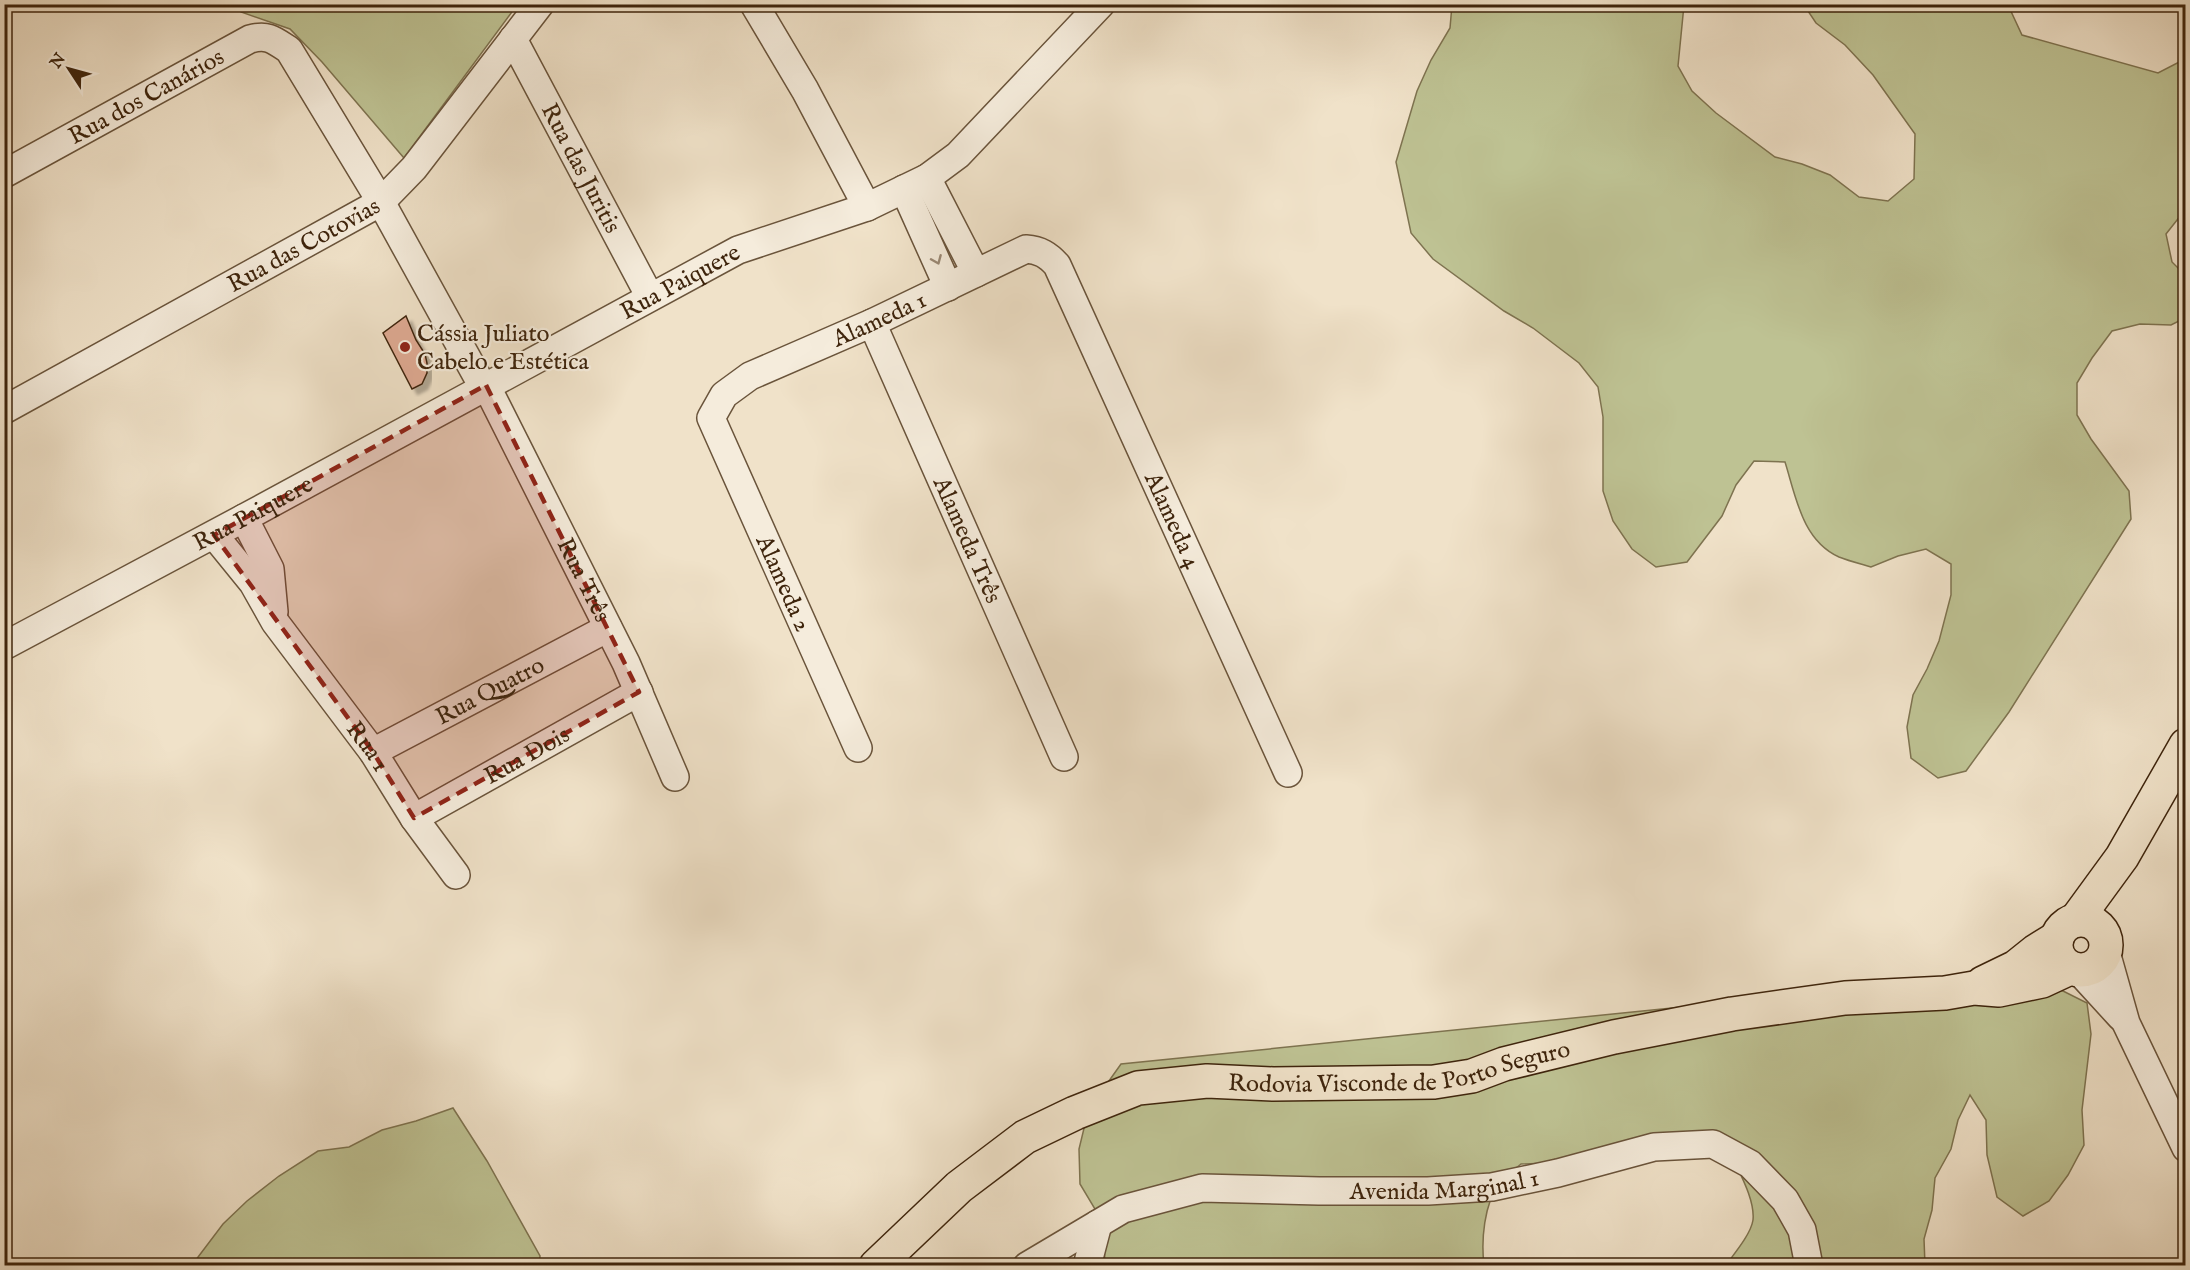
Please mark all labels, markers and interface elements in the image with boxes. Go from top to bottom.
north arrow [39,39,99,99]
street label: Rua dos Canários [64,42,230,153]
text: N [46,50,71,74]
street label: Rua das Juritis [533,98,627,239]
street label: Rua das Cotovias [222,191,386,301]
street label: Rua Paiquere [615,238,746,328]
one-way arrow [930,254,942,265]
street label: Alameda 1 [827,285,932,356]
place label: Cássia Juliato Cabelo e Estética [417,319,589,378]
marker: Cássia Juliato Cabelo e Estética [398,340,412,354]
street label: Alameda 4 [1136,467,1207,574]
street label: Rua Paiquere [188,469,319,559]
street label: Alameda Três [925,471,1008,608]
street label: Alameda 2 [747,530,818,637]
street label: Rua Três [549,533,617,628]
street label: Rua Quatro [431,650,550,733]
street label: Rua 1 [338,716,396,778]
street label: Rua Dois [479,720,576,793]
street label: Rodovia Visconde de Porto Seguro [1227,1034,1573,1101]
street label: Avenida Marginal 1 [1349,1163,1542,1208]

